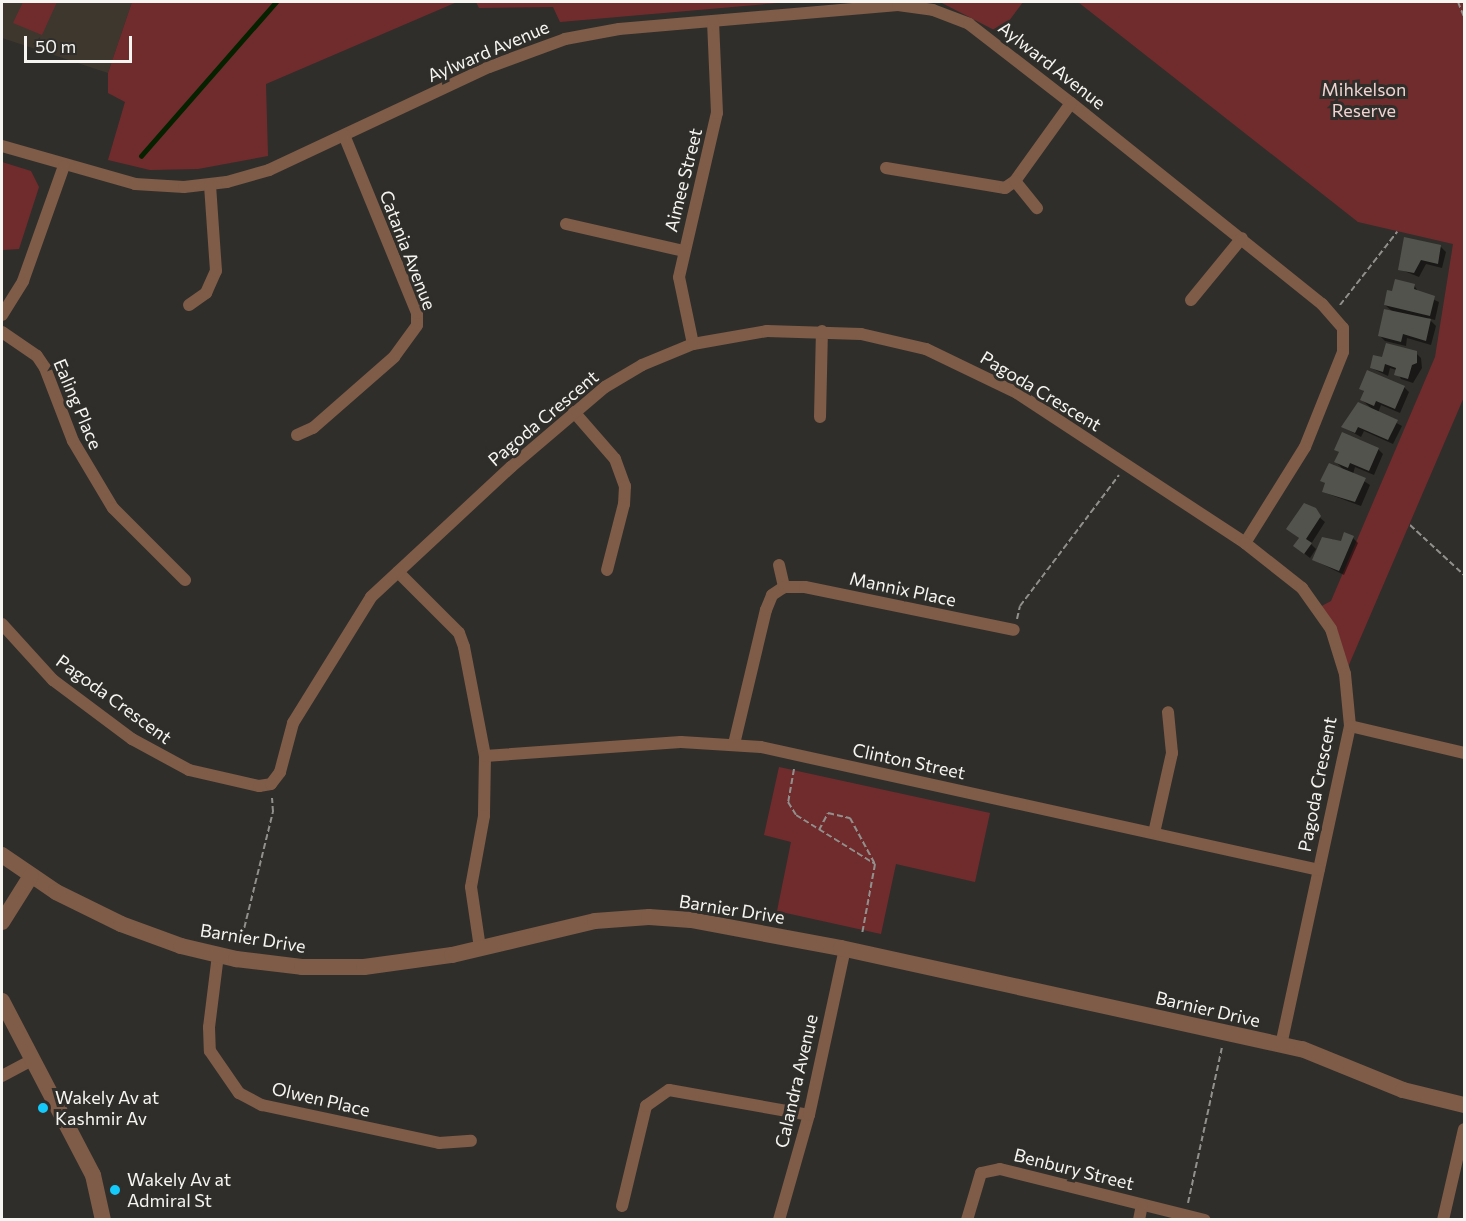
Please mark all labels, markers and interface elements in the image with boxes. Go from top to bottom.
street label: Aylward Avenue [424,16,552,86]
street label: Aylward Avenue [994,16,1110,114]
scale bar [27,24,135,62]
text: 50 m [35,35,76,57]
park label: Mihkelson Reserve [1322,79,1406,122]
street label: Aimee Street [660,126,706,234]
street label: Catania Avenue [375,187,441,313]
street label: Pagoda Crescent [977,346,1105,436]
street label: Ealing Place [49,355,107,453]
street label: Pagoda Crescent [483,366,603,470]
street label: Mannix Place [848,567,958,611]
street label: Pagoda Crescent [52,650,176,748]
street label: Pagoda Crescent [1293,715,1341,853]
street label: Clinton Street [851,739,967,783]
street label: Barnier Drive [678,890,786,928]
street label: Barnier Drive [199,919,307,957]
street label: Barnier Drive [1154,986,1262,1032]
street label: Calandra Avenue [770,1012,822,1150]
street label: Olwen Place [270,1077,372,1121]
place label: Wakely Av at Kashmir Av [55,1087,159,1130]
marker: Wakely Av at Kashmir Av [36,1101,50,1115]
street label: Benbury Street [1012,1144,1136,1194]
place label: Wakely Av at Admiral St [127,1169,231,1212]
marker: Wakely Av at Admiral St [108,1183,122,1197]

